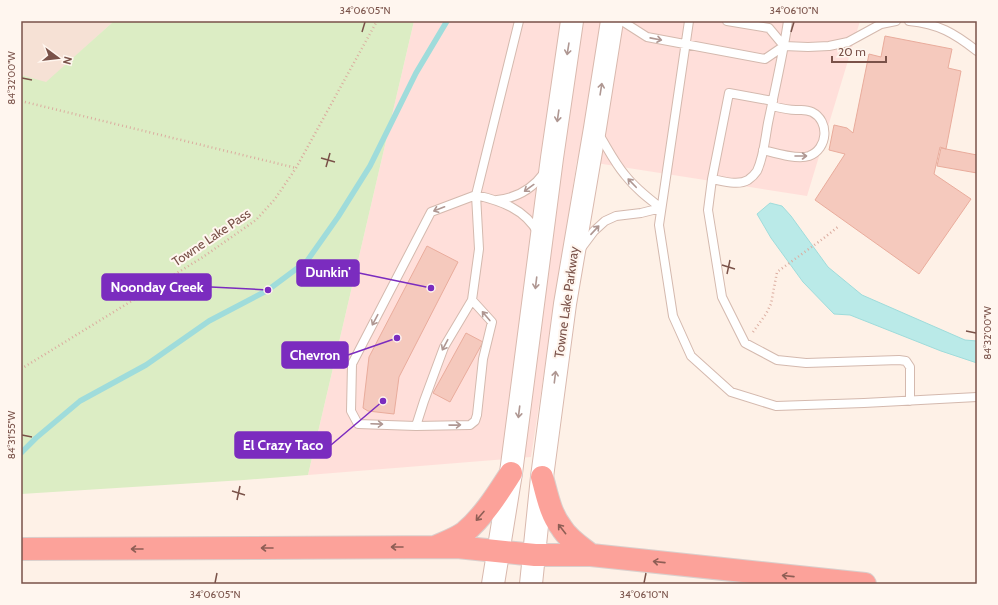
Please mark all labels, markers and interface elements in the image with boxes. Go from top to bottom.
text: 34°06'05"N [339,4,391,17]
text: 34°06'10"N [770,4,818,17]
one-way arrow [649,35,662,43]
north arrow [38,38,78,78]
scale bar [832,38,886,64]
one-way arrow [564,42,572,55]
text: 20 m [838,44,866,59]
text: 84°32'00"W [5,51,18,105]
text: N [60,55,75,66]
one-way arrow [597,83,605,96]
one-way arrow [554,109,562,122]
one-way arrow [794,152,807,160]
one-way arrow [627,178,637,188]
one-way arrow [524,184,535,192]
street label: Towne Lake Pass [169,204,254,269]
one-way arrow [434,206,446,214]
one-way arrow [591,225,600,235]
street label: Towne Lake Parkway [550,245,582,359]
callout: Dunkin' [297,260,359,286]
text: Dunkin' [305,263,351,281]
callout: Noonday Creek [102,274,211,300]
one-way arrow [532,277,540,290]
text: Noonday Creek [111,278,204,296]
text: 84°32'00"W [981,306,994,360]
one-way arrow [482,310,491,321]
one-way arrow [371,314,378,326]
one-way arrow [441,339,449,351]
callout: Chevron [282,342,348,368]
text: Chevron [290,346,340,364]
one-way arrow [551,371,559,384]
one-way arrow [515,405,523,418]
text: 84°31'55"W [5,410,18,459]
one-way arrow [370,421,383,428]
one-way arrow [448,421,461,429]
callout: El Crazy Taco [235,432,331,458]
text: El Crazy Taco [243,436,323,454]
one-way arrow [476,510,485,521]
one-way arrow [558,523,567,534]
one-way arrow [391,543,404,551]
one-way arrow [261,544,274,552]
one-way arrow [131,545,144,553]
one-way arrow [653,559,666,566]
one-way arrow [782,572,795,580]
text: 34°06'05"N [189,588,241,601]
text: 34°06'10"N [620,588,668,601]

